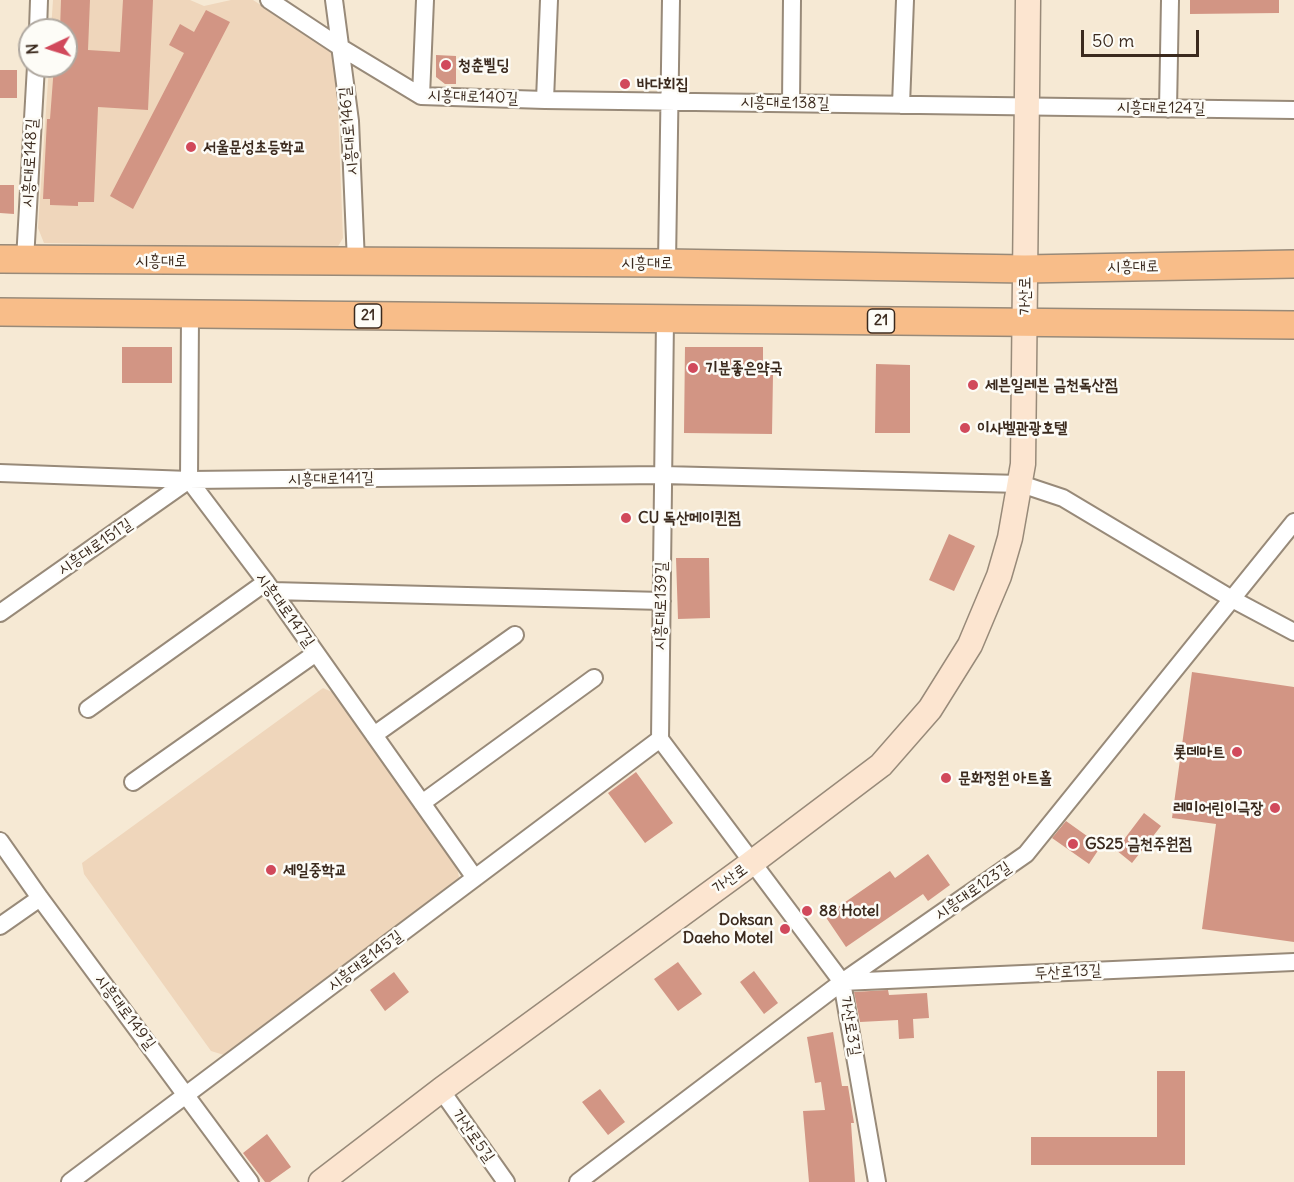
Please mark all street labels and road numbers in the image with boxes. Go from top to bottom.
street label: 시흥대로146길 [336,86,362,176]
street label: 시흥대로140길 [427,86,519,108]
street label: 시흥대로138길 [740,93,830,113]
street label: 시흥대로124길 [1117,98,1205,118]
street label: 시흥대로148길 [18,118,42,208]
street label: 시흥대로 [135,251,187,271]
street label: 시흥대로 [621,253,673,273]
street label: 시흥대로 [1107,257,1159,277]
street label: 가산로 [1015,277,1035,315]
road number: 21 [354,304,382,328]
road number: 21 [868,309,894,333]
street label: 시흥대로141길 [288,469,374,489]
street label: 시흥대로151길 [54,514,136,580]
street label: 시흥대로139길 [651,561,671,651]
street label: 시흥대로147길 [251,569,319,651]
street label: 시흥대로123길 [931,858,1015,924]
street label: 가산로 [709,860,751,898]
street label: 시흥대로145길 [324,926,406,996]
street label: 두산로13길 [1034,961,1102,983]
street label: 시흥대로149길 [90,971,160,1053]
street label: 가산로3길 [835,994,865,1058]
street label: 가산로5길 [447,1106,499,1166]

